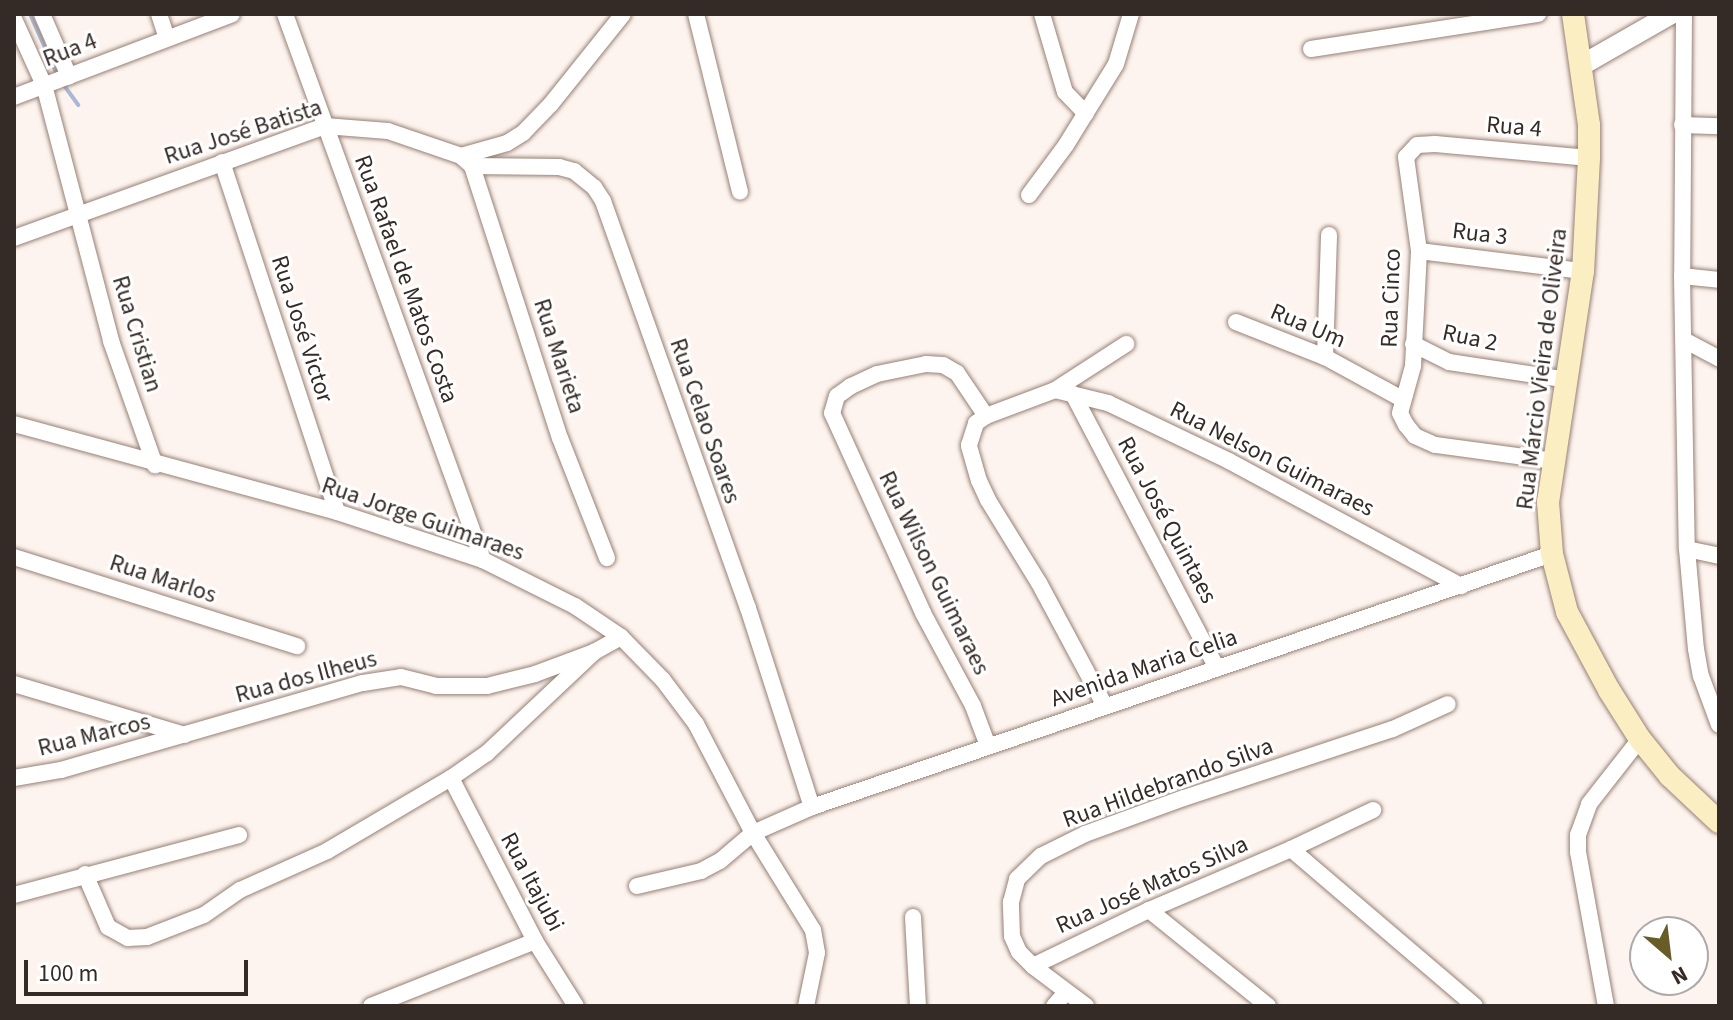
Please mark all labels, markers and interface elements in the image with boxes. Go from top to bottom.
street label: Rua 4 [39,27,101,73]
street label: Rua José Batista [161,93,325,171]
street label: Rua 4 [1485,110,1543,144]
street label: Rua Rafael de Matos Costa [348,151,464,407]
street label: Rua 3 [1451,216,1509,252]
street label: Rua Márcio Vieira de Oliveira [1510,227,1574,511]
street label: Rua Cinco [1375,248,1407,348]
street label: Rua José Victor [265,252,339,406]
street label: Rua Cristian [106,272,168,396]
street label: Rua Marieta [527,295,591,417]
street label: Rua Um [1266,297,1350,355]
street label: Rua 2 [1440,318,1500,358]
street label: Rua Celao Soares [663,335,747,507]
street label: Rua Nelson Guimaraes [1165,395,1379,523]
street label: Rua José Quintaes [1111,432,1223,608]
street label: Rua Wilson Guimaraes [872,466,996,680]
street label: Rua Jorge Guimaraes [318,471,528,567]
street label: Rua Marlos [106,548,220,610]
street label: Avenida Maria Celia [1047,623,1241,713]
street label: Rua dos Ilheus [232,644,380,710]
street label: Rua Marcos [35,707,153,763]
street label: Rua Hildebrando Silva [1059,732,1277,834]
street label: Rua Itajubi [494,828,570,936]
street label: Rua José Matos Silva [1051,830,1253,940]
north arrow [1629,916,1709,996]
scale bar [28,944,252,994]
text: 100 m [38,956,98,991]
text: N [1665,958,1693,993]

